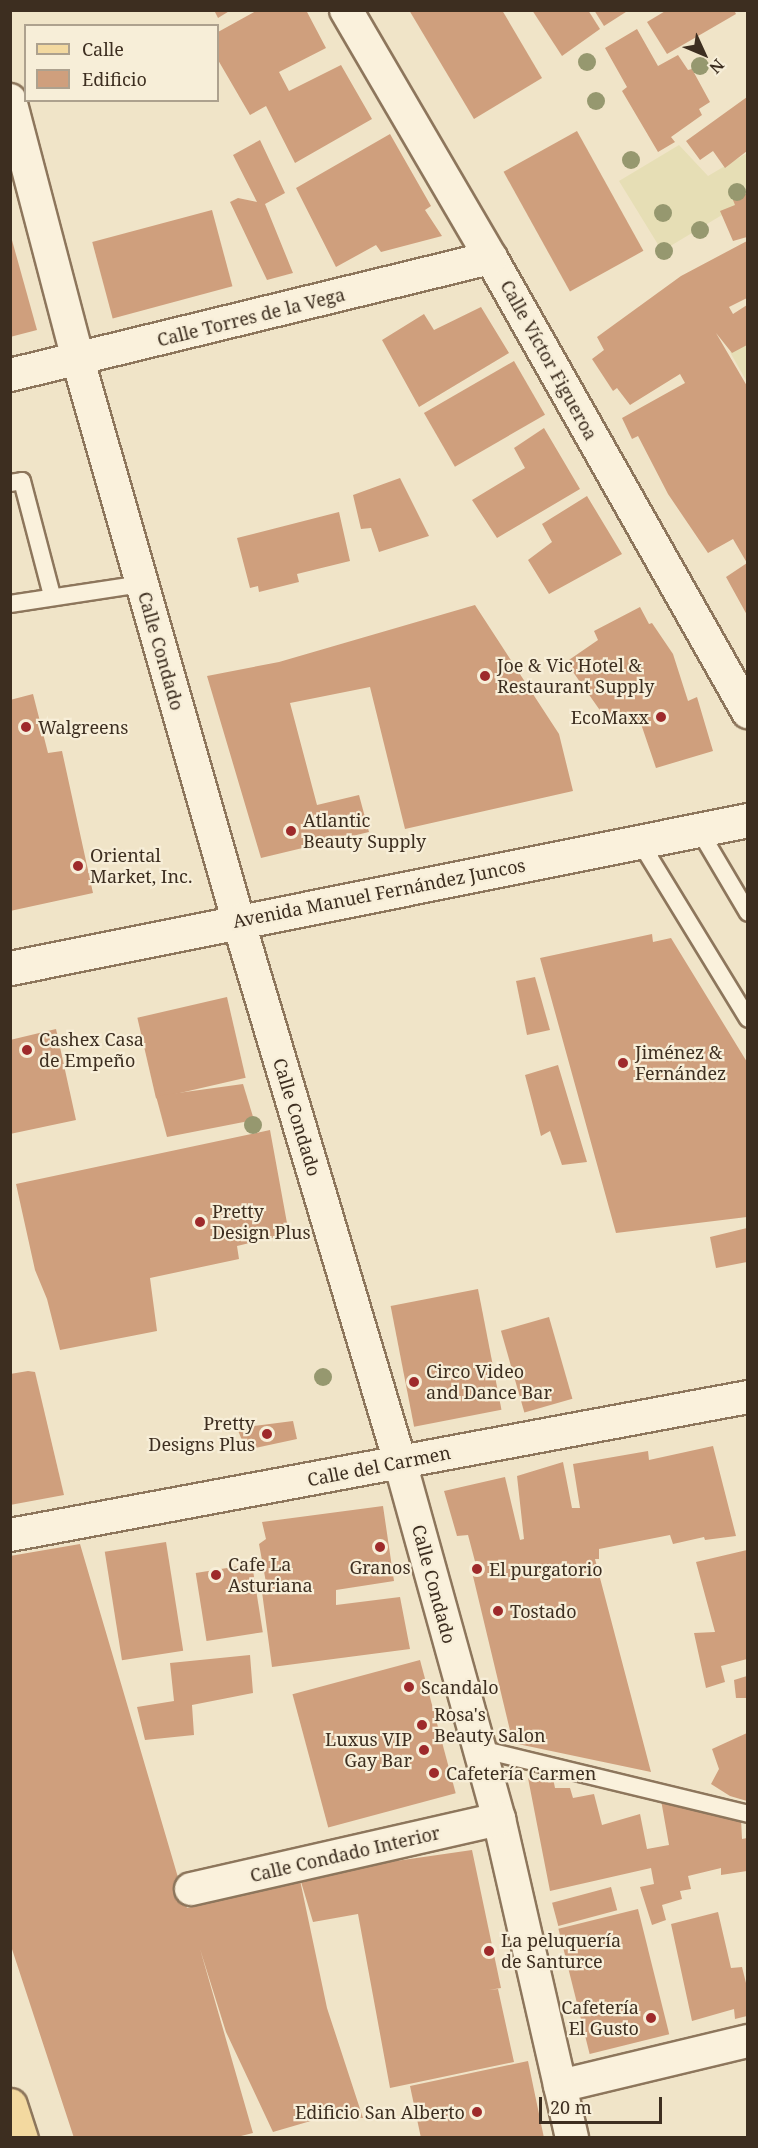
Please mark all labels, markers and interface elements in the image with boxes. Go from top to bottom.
legend [24,24,219,102]
north arrow [674,24,734,84]
text: Calle [82,37,124,61]
text: N [705,54,729,79]
text: Edificio [82,67,147,91]
street label: Calle Víctor Figueroa [496,276,602,444]
street label: Calle Torres de la Vega [155,283,347,351]
street label: Calle Condado [134,589,188,713]
place label: Joe & Vic Hotel & Restaurant Supply [497,655,654,698]
marker: Joe & Vic Hotel & Restaurant Supply [478,669,492,683]
place label: EcoMaxx [571,706,649,728]
marker: EcoMaxx [654,710,668,724]
place label: Walgreens [38,716,128,738]
marker: Walgreens [19,720,33,734]
place label: Atlantic Beauty Supply [303,810,426,852]
marker: Atlantic Beauty Supply [284,824,298,838]
place label: Oriental Market, Inc. [90,845,192,888]
street label: Avenida Manuel Fernández Juncos [231,854,527,932]
marker: Oriental Market, Inc. [71,859,85,873]
place label: Cashex Casa de Empeño [39,1029,144,1072]
place label: Jiménez & Fernández [635,1042,726,1084]
marker: Cashex Casa de Empeño [20,1043,34,1057]
street label: Calle Condado [269,1055,325,1179]
marker: Jiménez & Fernández [616,1056,630,1070]
place label: Pretty Design Plus [212,1201,311,1244]
marker: Pretty Design Plus [193,1215,207,1229]
place label: Circo Video and Dance Bar [426,1361,552,1404]
marker: Circo Video and Dance Bar [407,1375,421,1389]
place label: Pretty Designs Plus [148,1413,255,1456]
marker: Pretty Designs Plus [260,1427,274,1441]
street label: Calle del Carmen [306,1442,452,1490]
street label: Calle Condado [408,1522,460,1646]
marker: Granos [373,1540,387,1554]
place label: Cafe La Asturiana [228,1554,313,1596]
place label: Granos [349,1556,411,1578]
place label: El purgatorio [489,1558,603,1580]
marker: El purgatorio [470,1562,484,1576]
marker: Cafe La Asturiana [209,1568,223,1582]
place label: Tostado [510,1600,577,1622]
marker: Tostado [491,1604,505,1618]
place label: Scandalo [421,1676,499,1698]
marker: Scandalo [402,1680,416,1694]
place label: Rosa's Beauty Salon [434,1704,546,1746]
marker: Rosa's Beauty Salon [415,1718,429,1732]
place label: Luxus VIP Gay Bar [325,1729,412,1772]
marker: Luxus VIP Gay Bar [417,1743,431,1757]
place label: Cafetería Carmen [446,1762,596,1784]
marker: Cafetería Carmen [427,1766,441,1780]
street label: Calle Condado Interior [248,1822,442,1886]
place label: La peluquería de Santurce [501,1930,621,1972]
marker: La peluquería de Santurce [482,1944,496,1958]
place label: Cafetería El Gusto [561,1997,639,2040]
marker: Cafetería El Gusto [644,2011,658,2025]
scale bar [542,2085,665,2123]
text: 20 m [550,2095,592,2119]
place label: Edificio San Alberto [295,2101,465,2123]
marker: Edificio San Alberto [470,2105,484,2119]

